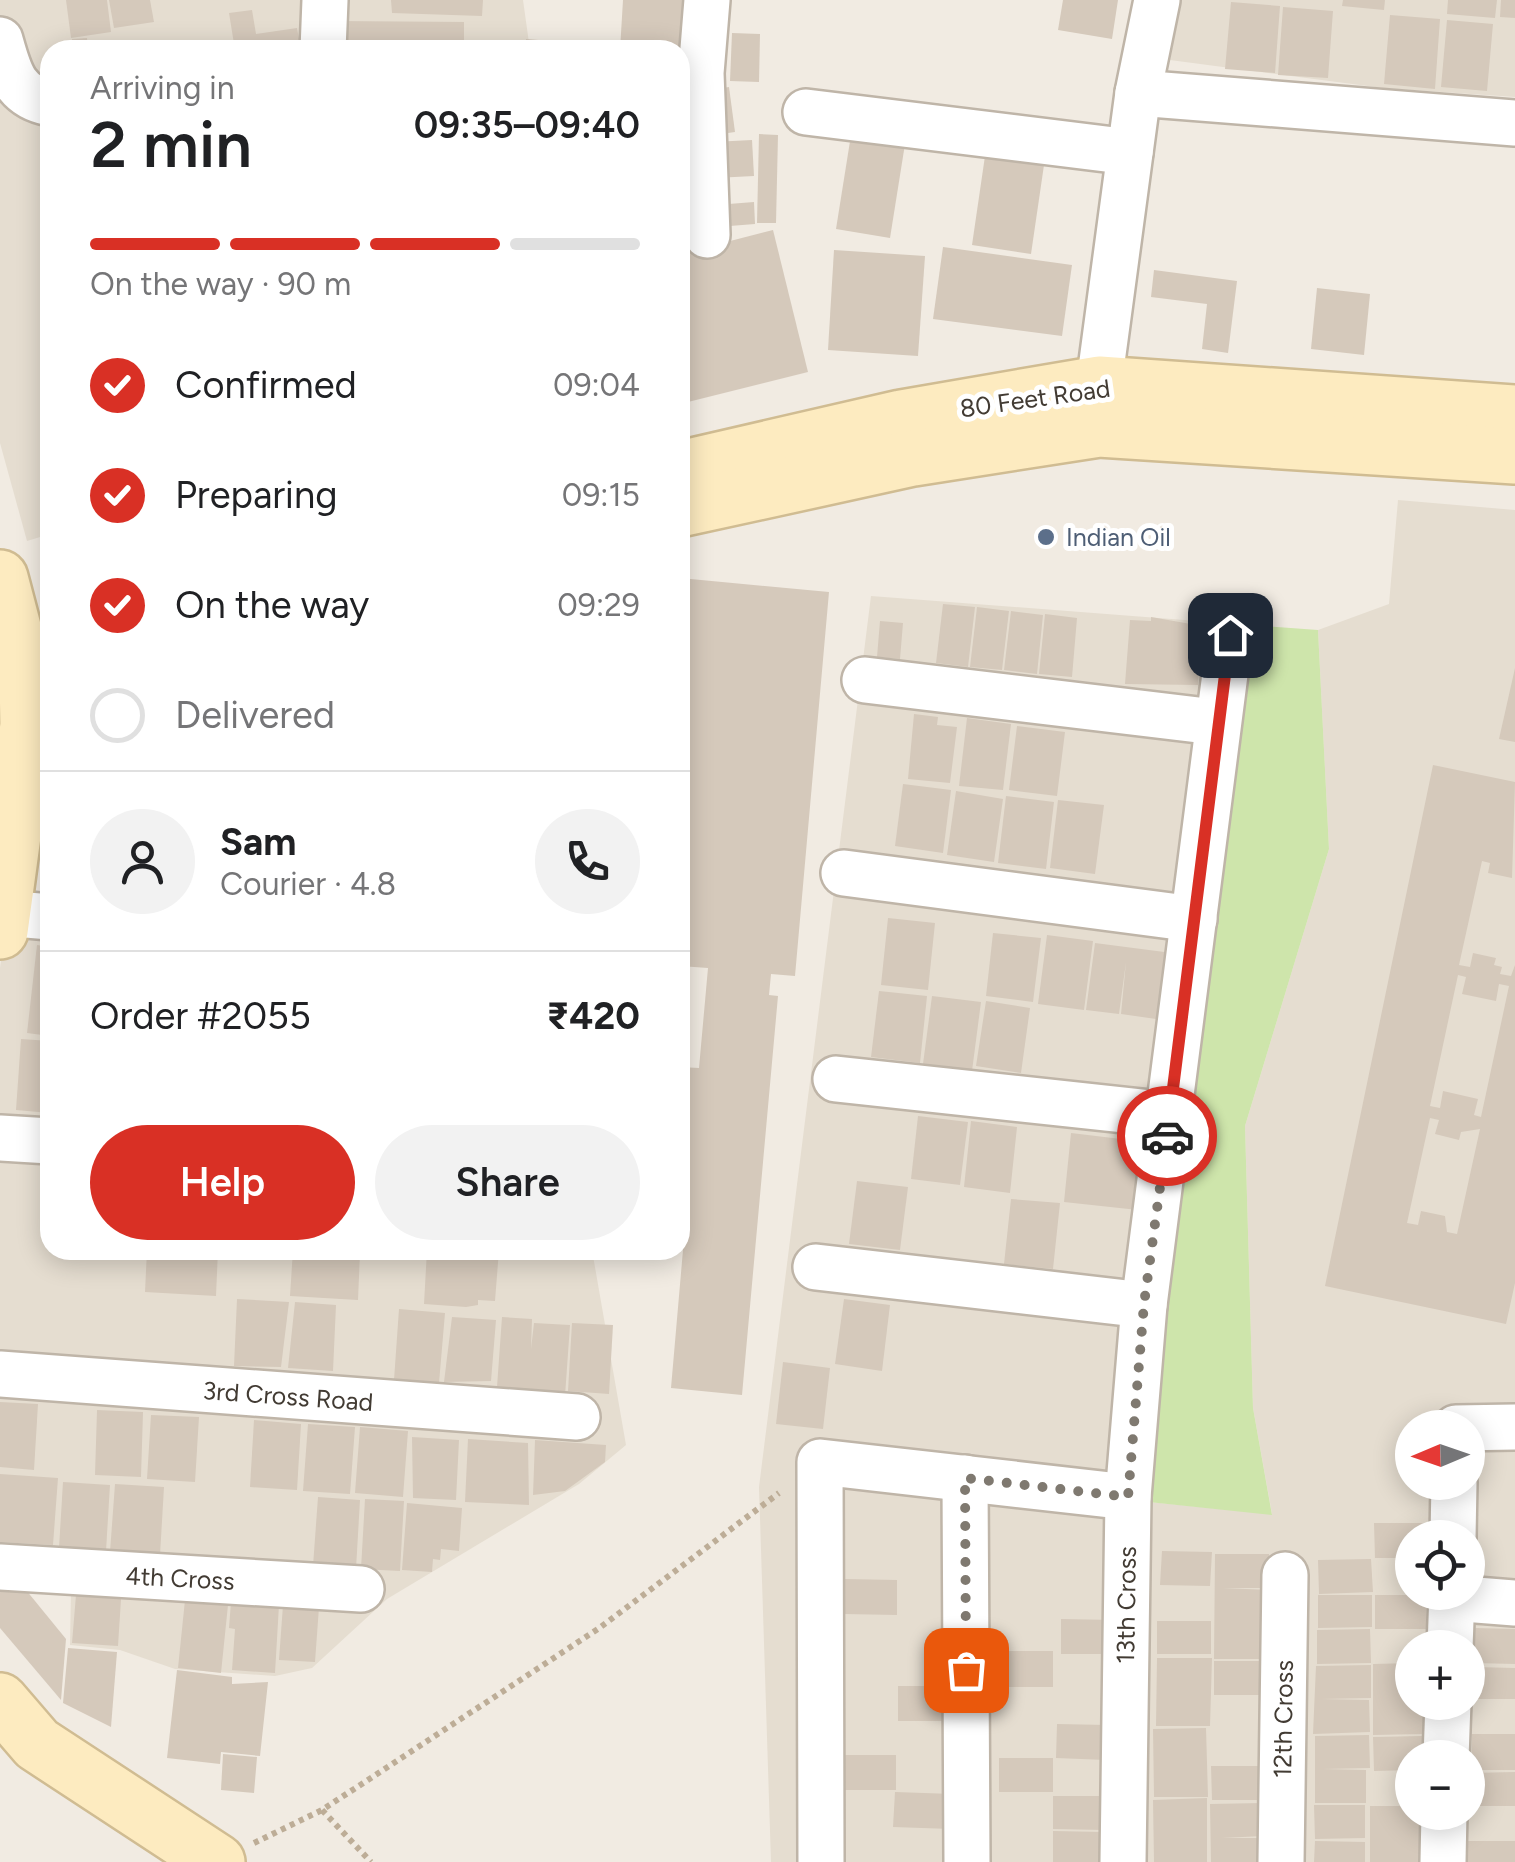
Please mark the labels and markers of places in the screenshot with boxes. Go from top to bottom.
place label: Indian Oil [1066,522,1171,552]
marker: Indian Oil [1035,526,1057,548]
pin [1188,593,1273,678]
pin [924,1628,1009,1713]

